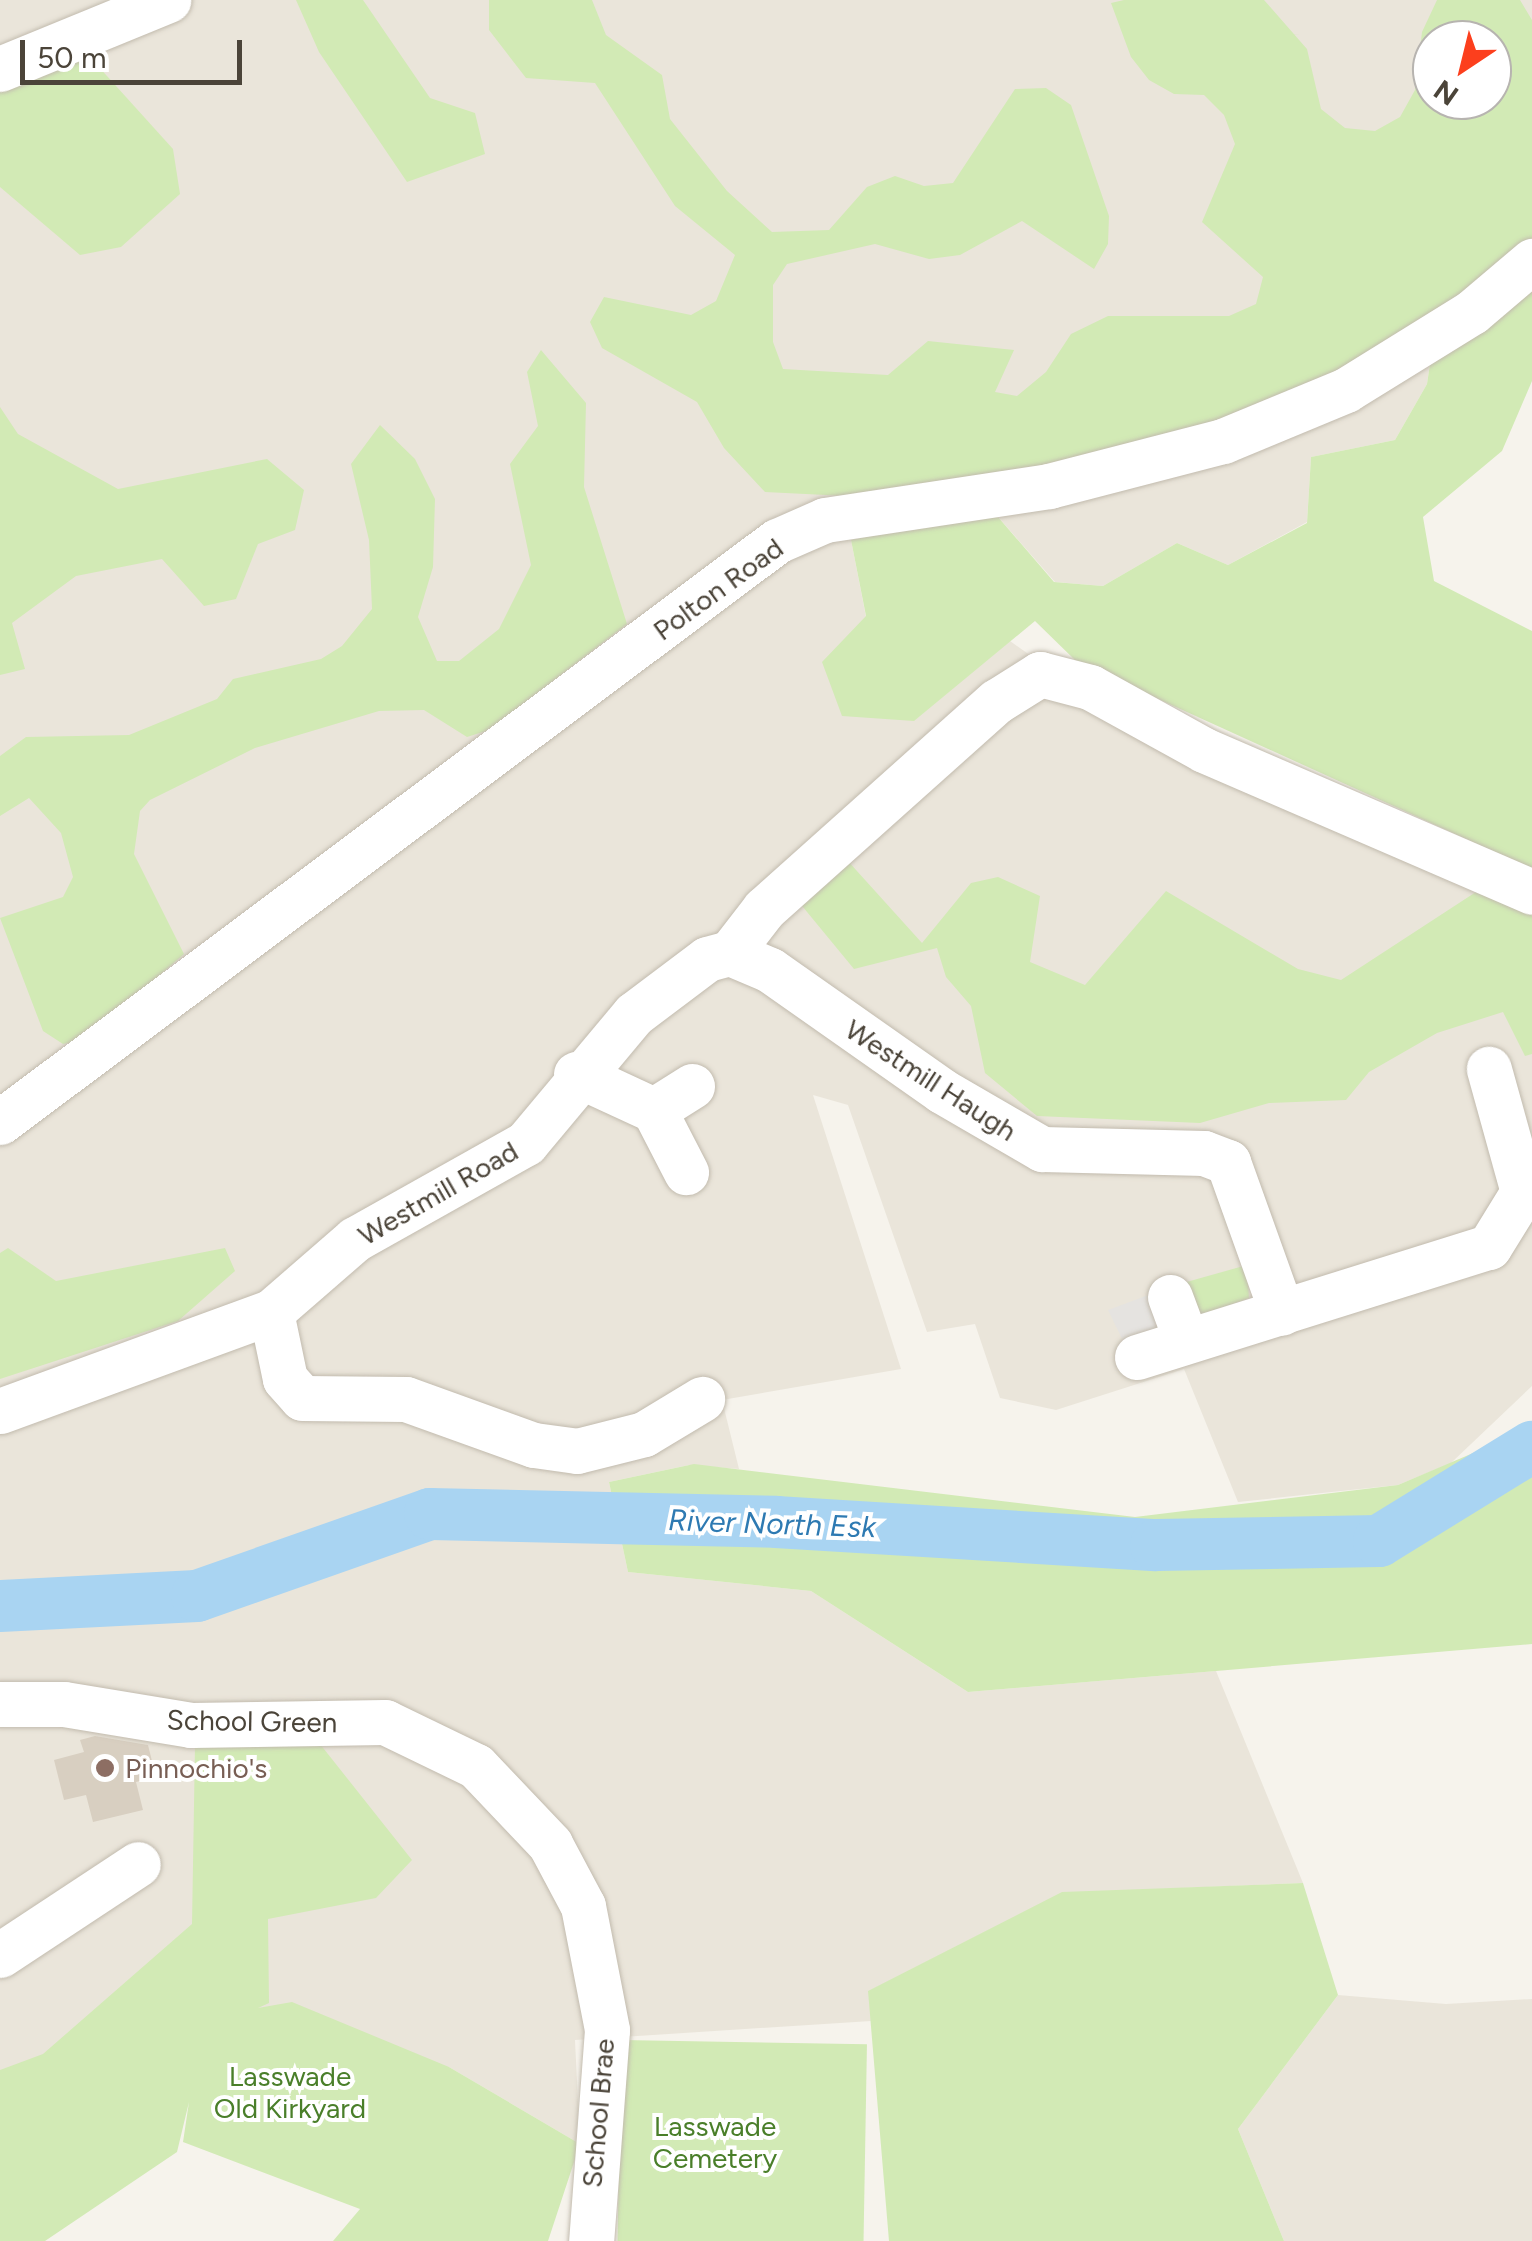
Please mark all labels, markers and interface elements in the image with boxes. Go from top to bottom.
scale bar [25,20,248,82]
north arrow [1412,20,1512,120]
text: 50 m [37,39,106,76]
text: N [1427,73,1465,113]
street label: Polton Road [647,531,789,647]
street label: Westmill Haugh [839,1012,1023,1148]
street label: Westmill Road [352,1134,524,1252]
water label: River North Esk [667,1502,877,1546]
street label: School Green [166,1703,338,1739]
place label: Pinnochio's [125,1751,267,1785]
marker: Pinnochio's [94,1757,116,1779]
street label: School Brae [575,2037,621,2189]
park label: Lasswade Old Kirkyard [214,2059,366,2125]
park label: Lasswade Cemetery [653,2109,777,2175]

